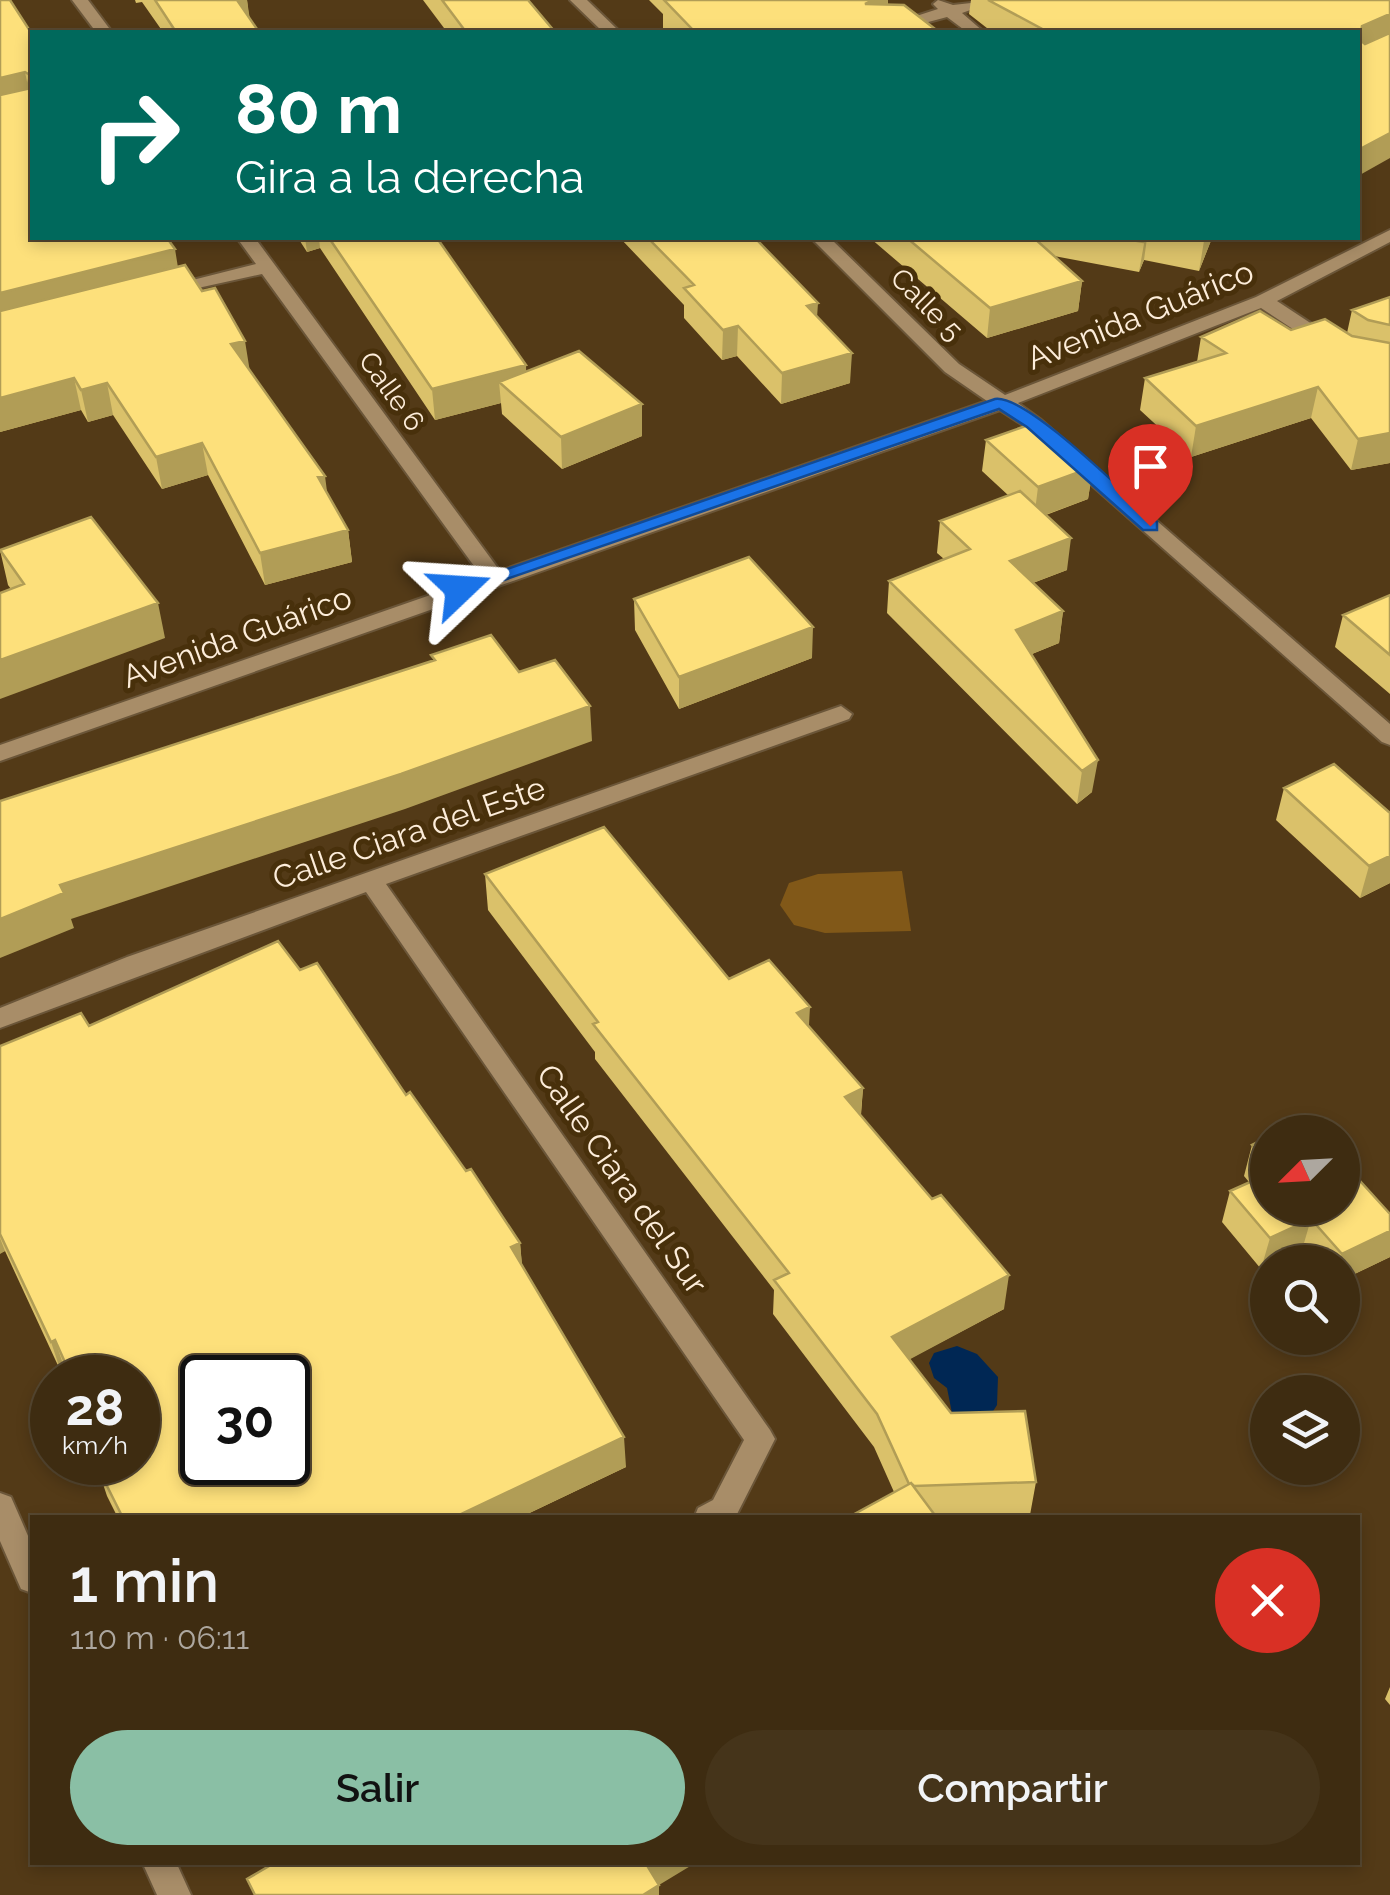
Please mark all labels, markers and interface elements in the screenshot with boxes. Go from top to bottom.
text: 80 m [235,67,402,149]
icon: right [70,70,200,200]
text: Gira a la derecha [235,151,584,204]
street label: Avenida Guárico [1021,252,1258,377]
street label: Calle 5 [884,261,970,347]
street label: Calle 6 [352,345,431,437]
pin [1108,424,1193,527]
icon: arrive [1123,439,1178,494]
position arrow [408,537,512,641]
street label: Avenida Guárico [117,578,356,695]
street label: Calle Ciara del Este [268,769,550,897]
street label: Calle Ciara del Sur [529,1057,715,1300]
north arrow [1250,1115,1360,1225]
map controls [1250,1115,1360,1485]
button: search [1250,1245,1360,1355]
speed limit sign: 30 [180,1355,310,1485]
button: layers [1250,1375,1360,1485]
text: 28 [66,1378,124,1437]
text: km/h [62,1430,128,1460]
text: 1 min [70,1546,219,1616]
button: close [1215,1548,1320,1653]
text: 110 m · 06:11 [70,1619,249,1656]
button: Salir [70,1730,685,1845]
button: Compartir [705,1730,1320,1845]

